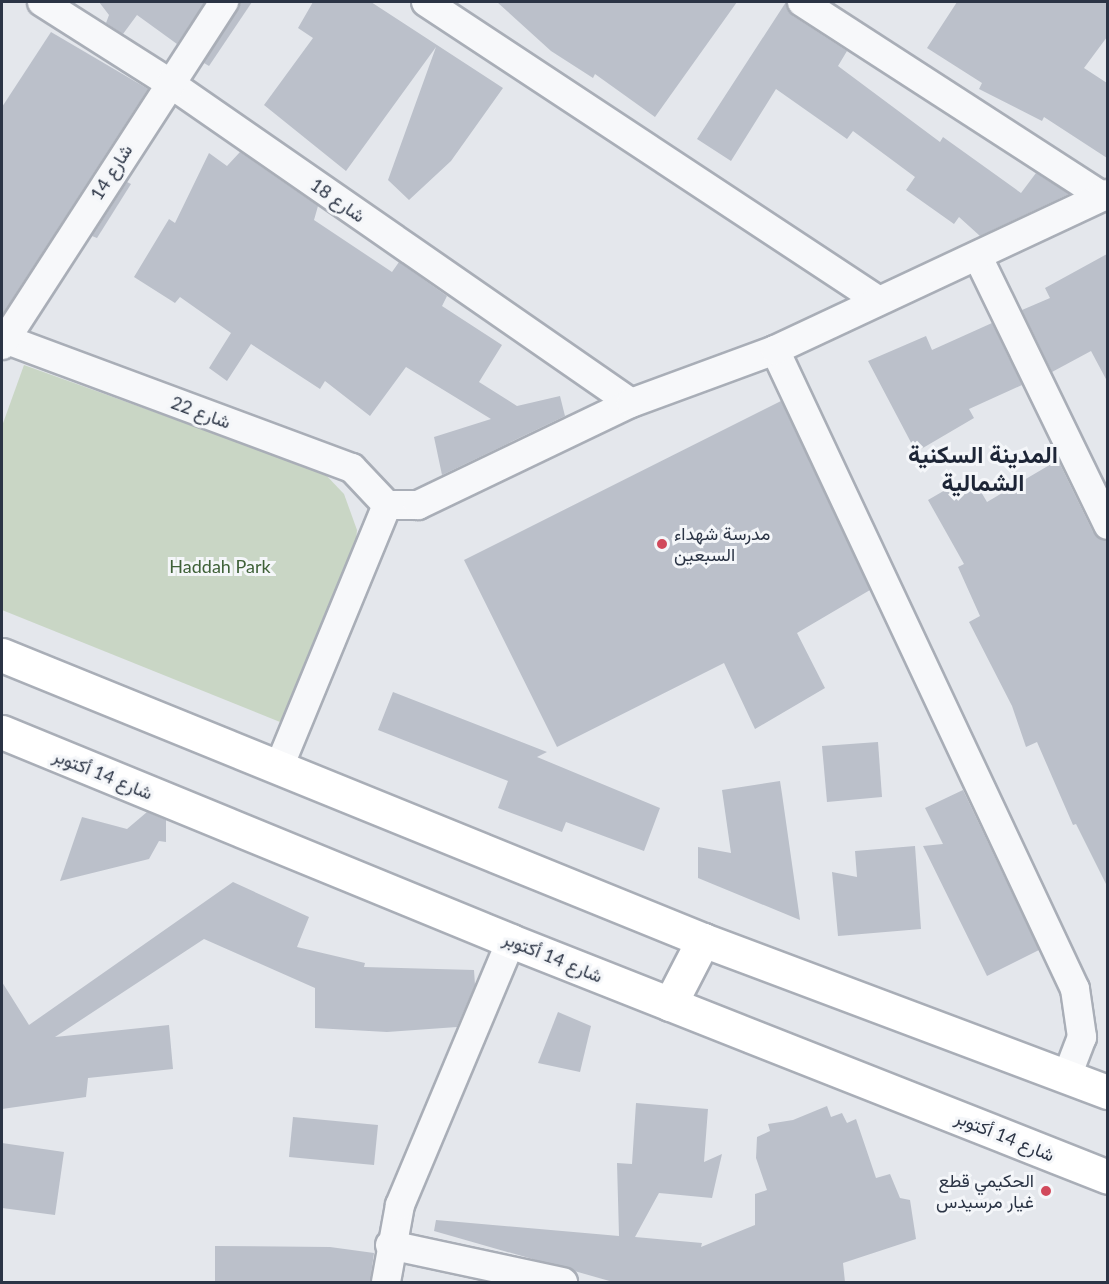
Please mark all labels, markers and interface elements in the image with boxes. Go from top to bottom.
street label: شارع 14 [85,140,137,204]
street label: شارع 18 [307,173,369,227]
street label: شارع 22 [168,391,234,433]
district label: المدينة السكنية الشمالية [908,440,1058,496]
place label: مدرسة شهداء السبعين [674,523,770,566]
marker: مدرسة شهداء السبعين [655,537,669,551]
park label: Haddah Park [169,555,271,577]
street label: شارع 14 أكتوبر [50,744,156,804]
street label: شارع 14 أكتوبر [500,927,606,987]
street label: شارع 14 أكتوبر [952,1106,1058,1166]
place label: الحكيمي قطع غيار مرسيدس [936,1170,1034,1212]
marker: الحكيمي قطع غيار مرسيدس [1039,1184,1053,1198]

